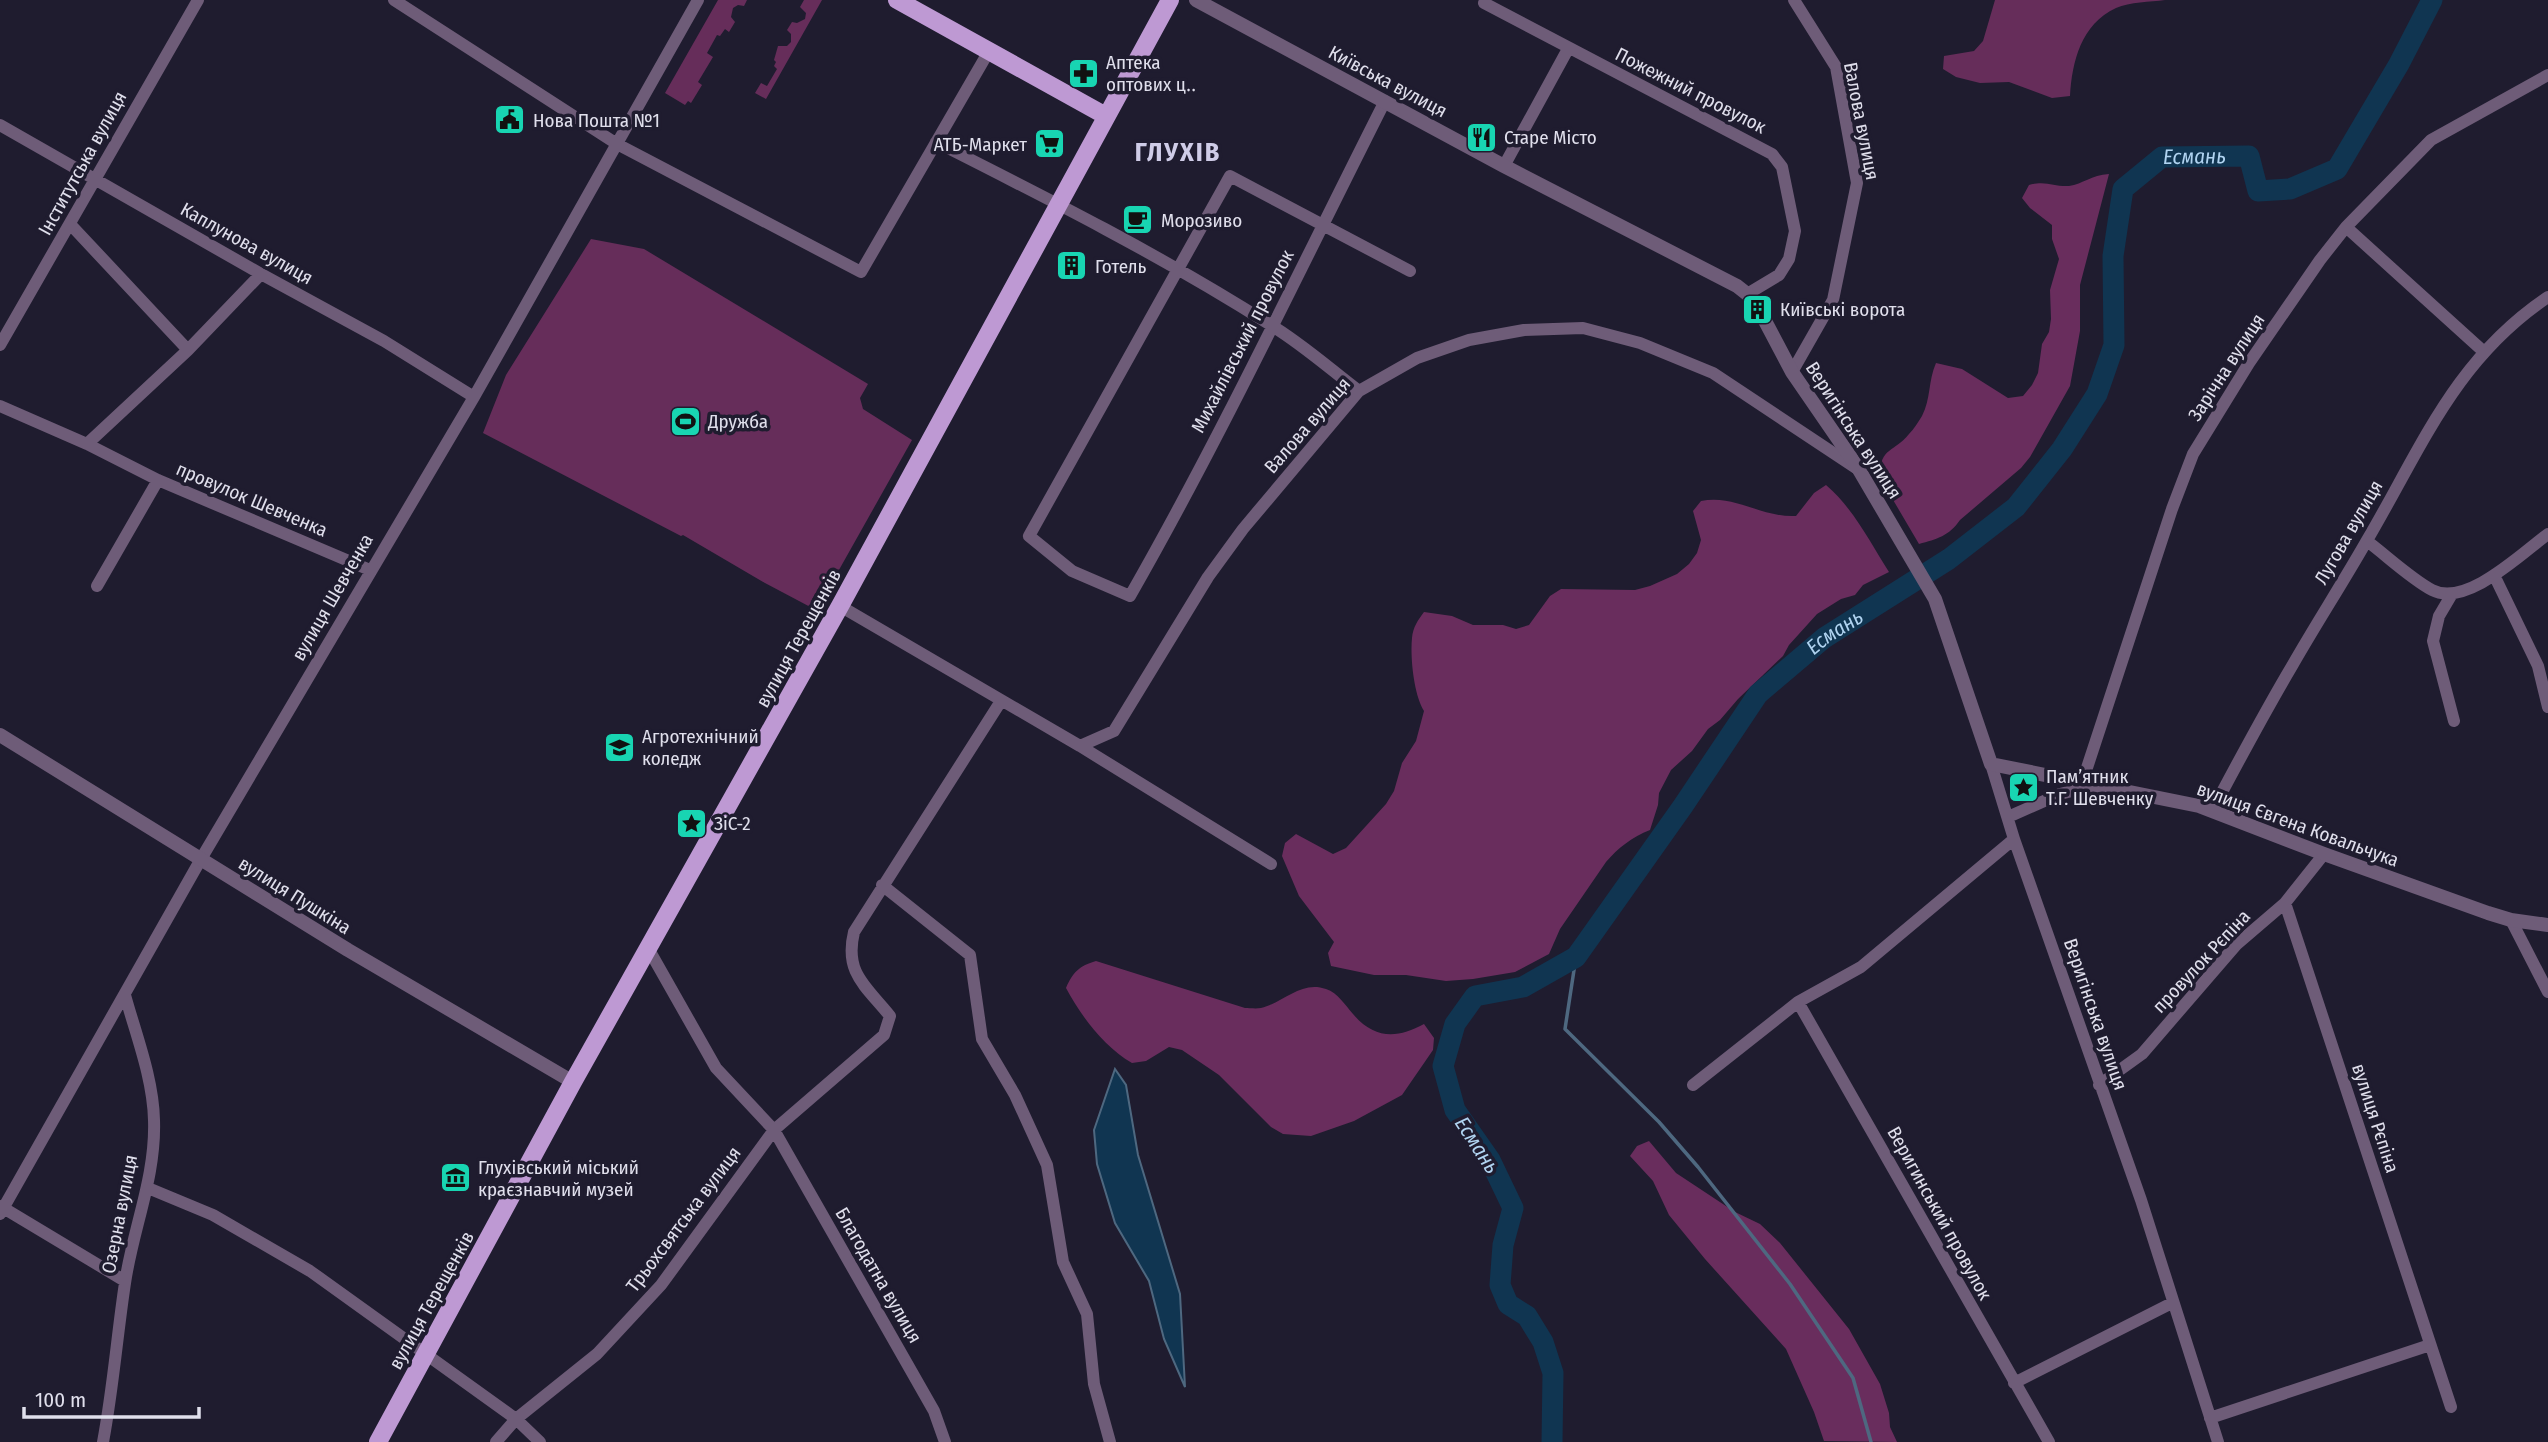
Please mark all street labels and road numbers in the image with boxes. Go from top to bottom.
street label: Київська вулиця [1325,41,1451,122]
street label: Пожежний провулок [1612,43,1770,138]
street label: Валова вулиця [1839,60,1884,182]
street label: Інститутська вулиця [33,87,132,239]
street label: Каплунова вулиця [177,198,317,289]
street label: Михайлівський провулок [1186,246,1299,437]
street label: Зарічна вулиця [2183,309,2270,425]
street label: Веригінська вулиця [1801,357,1906,503]
street label: Валова вулиця [1259,373,1355,478]
street label: провулок Шевченка [173,457,331,542]
street label: Лугова вулиця [2309,476,2388,589]
street label: вулиця Шевченка [287,530,378,665]
street label: вулиця Терещенків [751,565,846,711]
street label: вулиця Євгена Ковальчука [2194,777,2402,872]
street label: вулиця Пушкіна [234,852,355,939]
street label: провулок Рєпіна [2148,905,2255,1018]
street label: Веригінська вулиця [2059,935,2132,1093]
street label: вулиця Рєпіна [2347,1061,2404,1176]
street label: Веригинський провулок [1882,1122,1997,1304]
street label: Трьохсвятська вулиця [621,1142,746,1297]
street label: Озерна вулиця [97,1153,142,1275]
street label: Благодатна вулиця [830,1203,927,1347]
street label: вулиця Терещенків [384,1227,479,1373]

